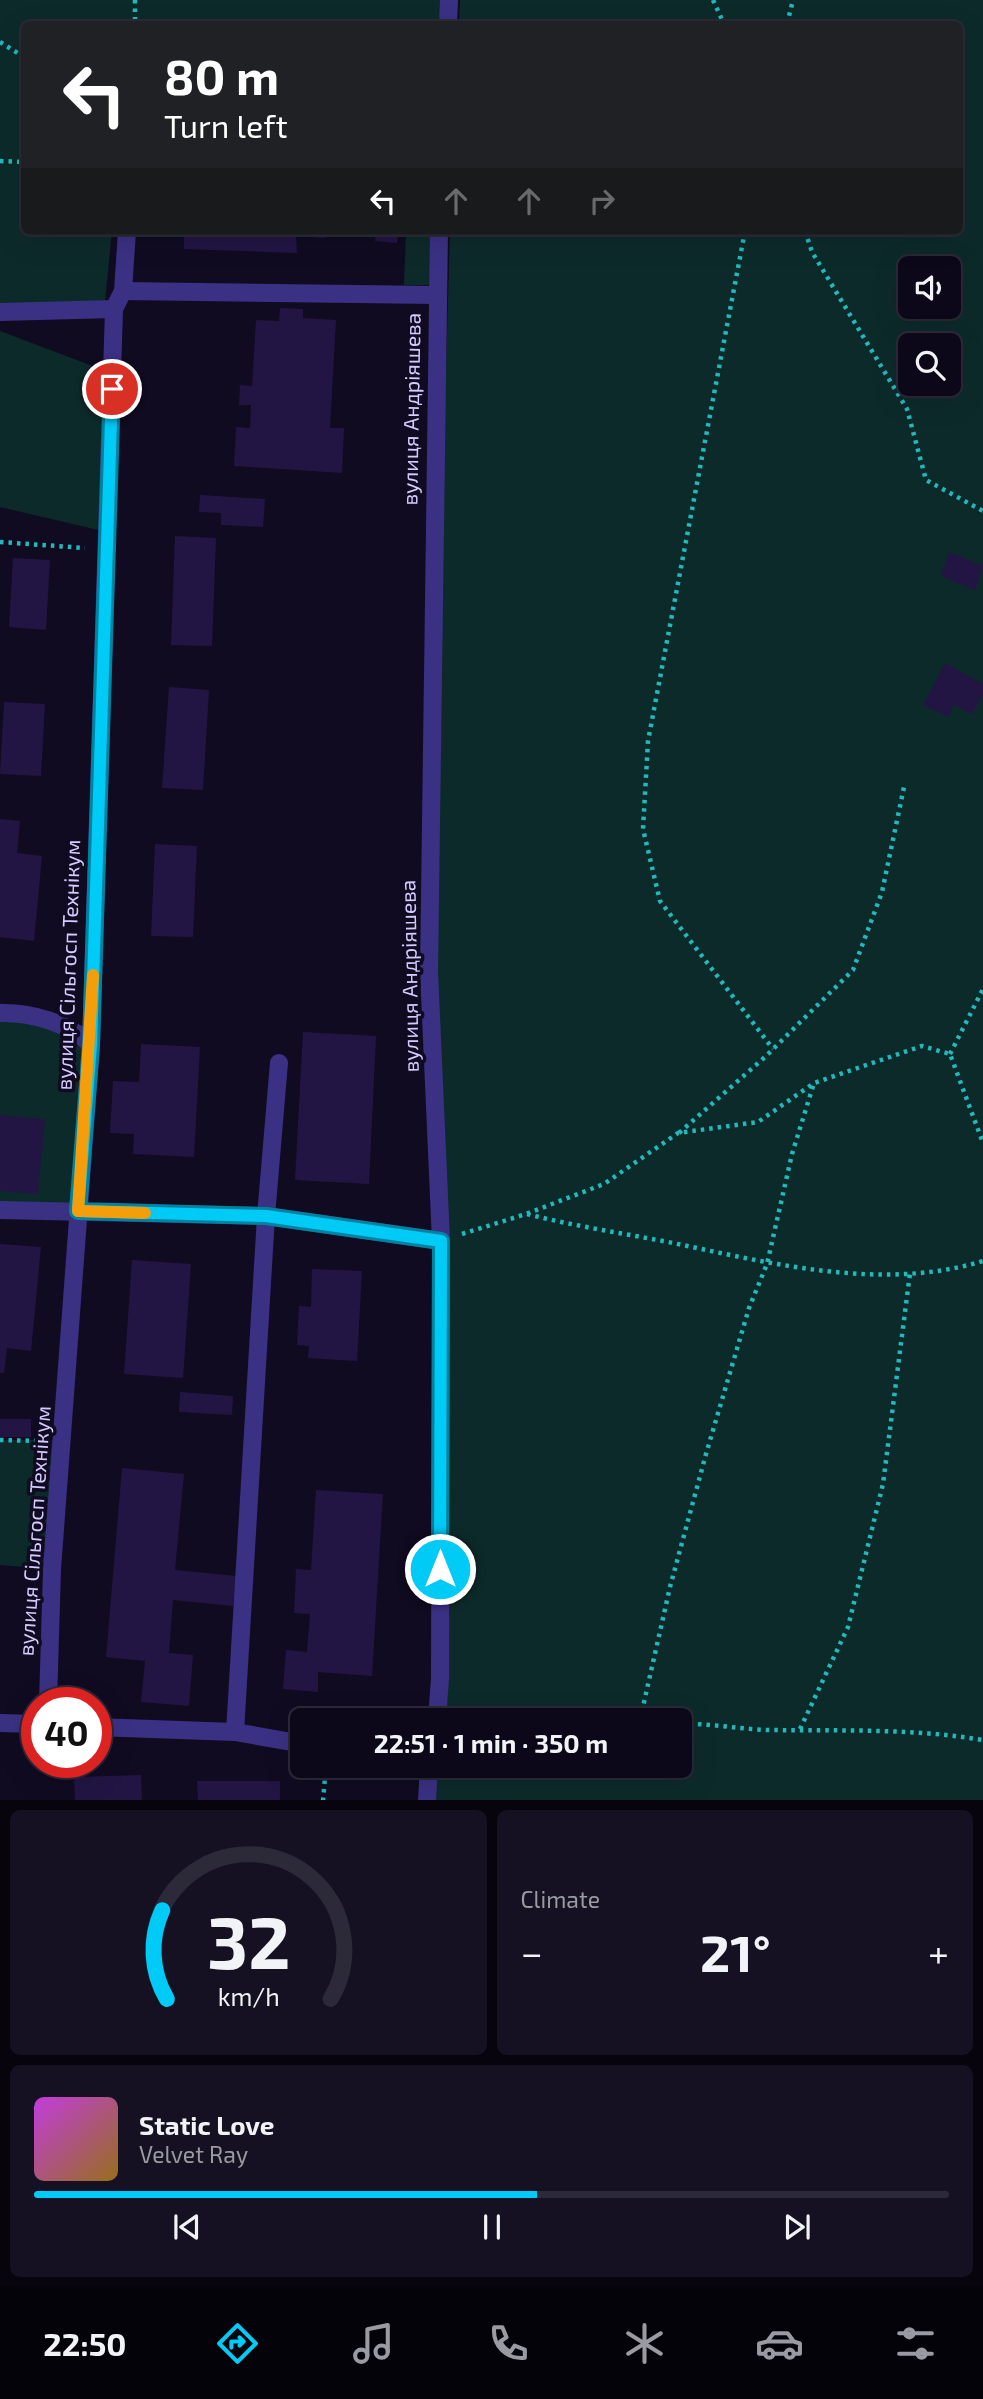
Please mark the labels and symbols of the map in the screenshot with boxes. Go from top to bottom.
street label: вулиця Андріяшева [396,312,426,506]
pin [82,359,142,419]
street label: вулиця Сільгосп Технікум [51,839,85,1091]
street label: вулиця Андріяшева [394,879,424,1073]
street label: вулиця Сільгосп Технікум [12,1405,56,1657]
position arrow [403,1532,477,1606]
speed limit sign: 40 [21,1687,112,1778]

